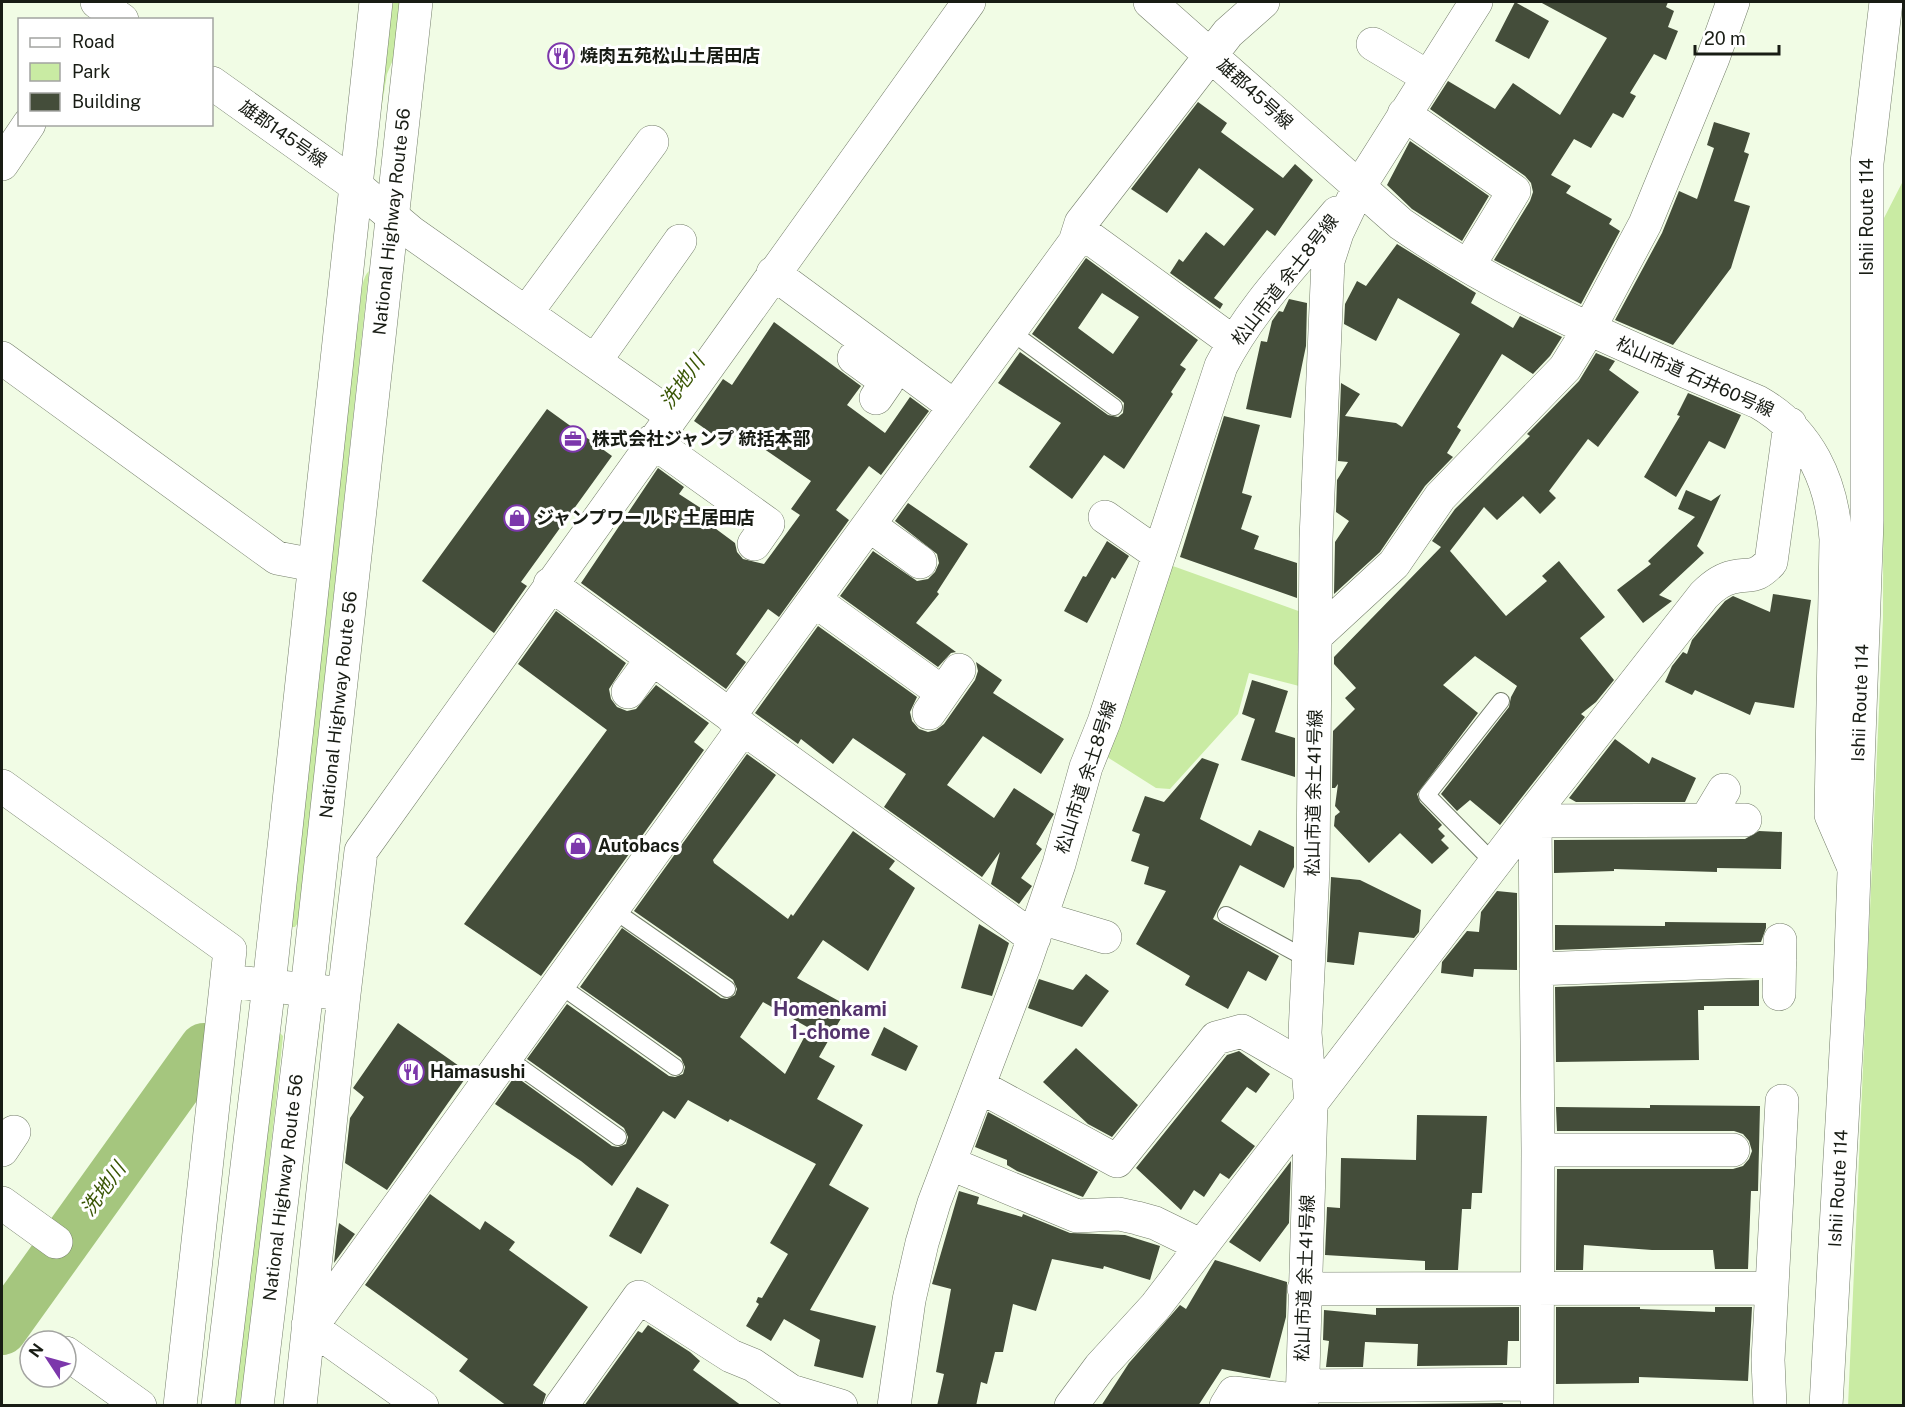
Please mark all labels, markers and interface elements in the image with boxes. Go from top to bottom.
legend [18,18,213,126]
scale bar [1695,18,1779,56]
text: 20 m [1704,28,1746,49]
text: Road [72,31,115,52]
restaurant icon: 焼肉五苑松山土居田店 [546,41,576,71]
place label: 焼肉五苑松山土居田店 [580,45,760,66]
street label: 雄郡45号線 [1213,54,1298,133]
text: Park [72,61,110,82]
text: Building [72,91,141,112]
street label: 雄郡145号線 [235,96,331,171]
street label: National Highway Route 56 [368,107,414,336]
street label: Ishii Route 114 [1856,158,1877,276]
street label: 松山市道 余土8号線 [1227,210,1342,349]
street label: 松山市道 石井60号線 [1613,332,1777,421]
water label: 洗地川 [655,349,711,413]
office icon: 株式会社ジャンプ 統括本部 [558,424,588,454]
place label: 株式会社ジャンプ 統括本部 [592,428,811,449]
shop icon: ジャンプワールド 土居田店 [502,503,532,533]
place label: ジャンプワールド 土居田店 [536,507,755,528]
street label: National Highway Route 56 [315,590,361,819]
street label: Ishii Route 114 [1847,644,1872,762]
street label: 松山市道 余土8号線 [1051,698,1120,856]
street label: 松山市道 余土41号線 [1302,709,1325,877]
shop icon: Autobacs [563,831,593,861]
place label: Autobacs [598,835,680,856]
district label: Homenkami 1-chome [773,997,887,1044]
restaurant icon: Hamasushi [396,1057,426,1087]
place label: Hamasushi [430,1061,525,1082]
street label: National Highway Route 56 [259,1073,307,1302]
street label: Ishii Route 114 [1824,1129,1852,1248]
water label: 洗地川 [76,1156,132,1220]
street label: 松山市道 余土41号線 [1291,1194,1318,1362]
north arrow [18,1329,78,1389]
text: N [25,1340,48,1361]

